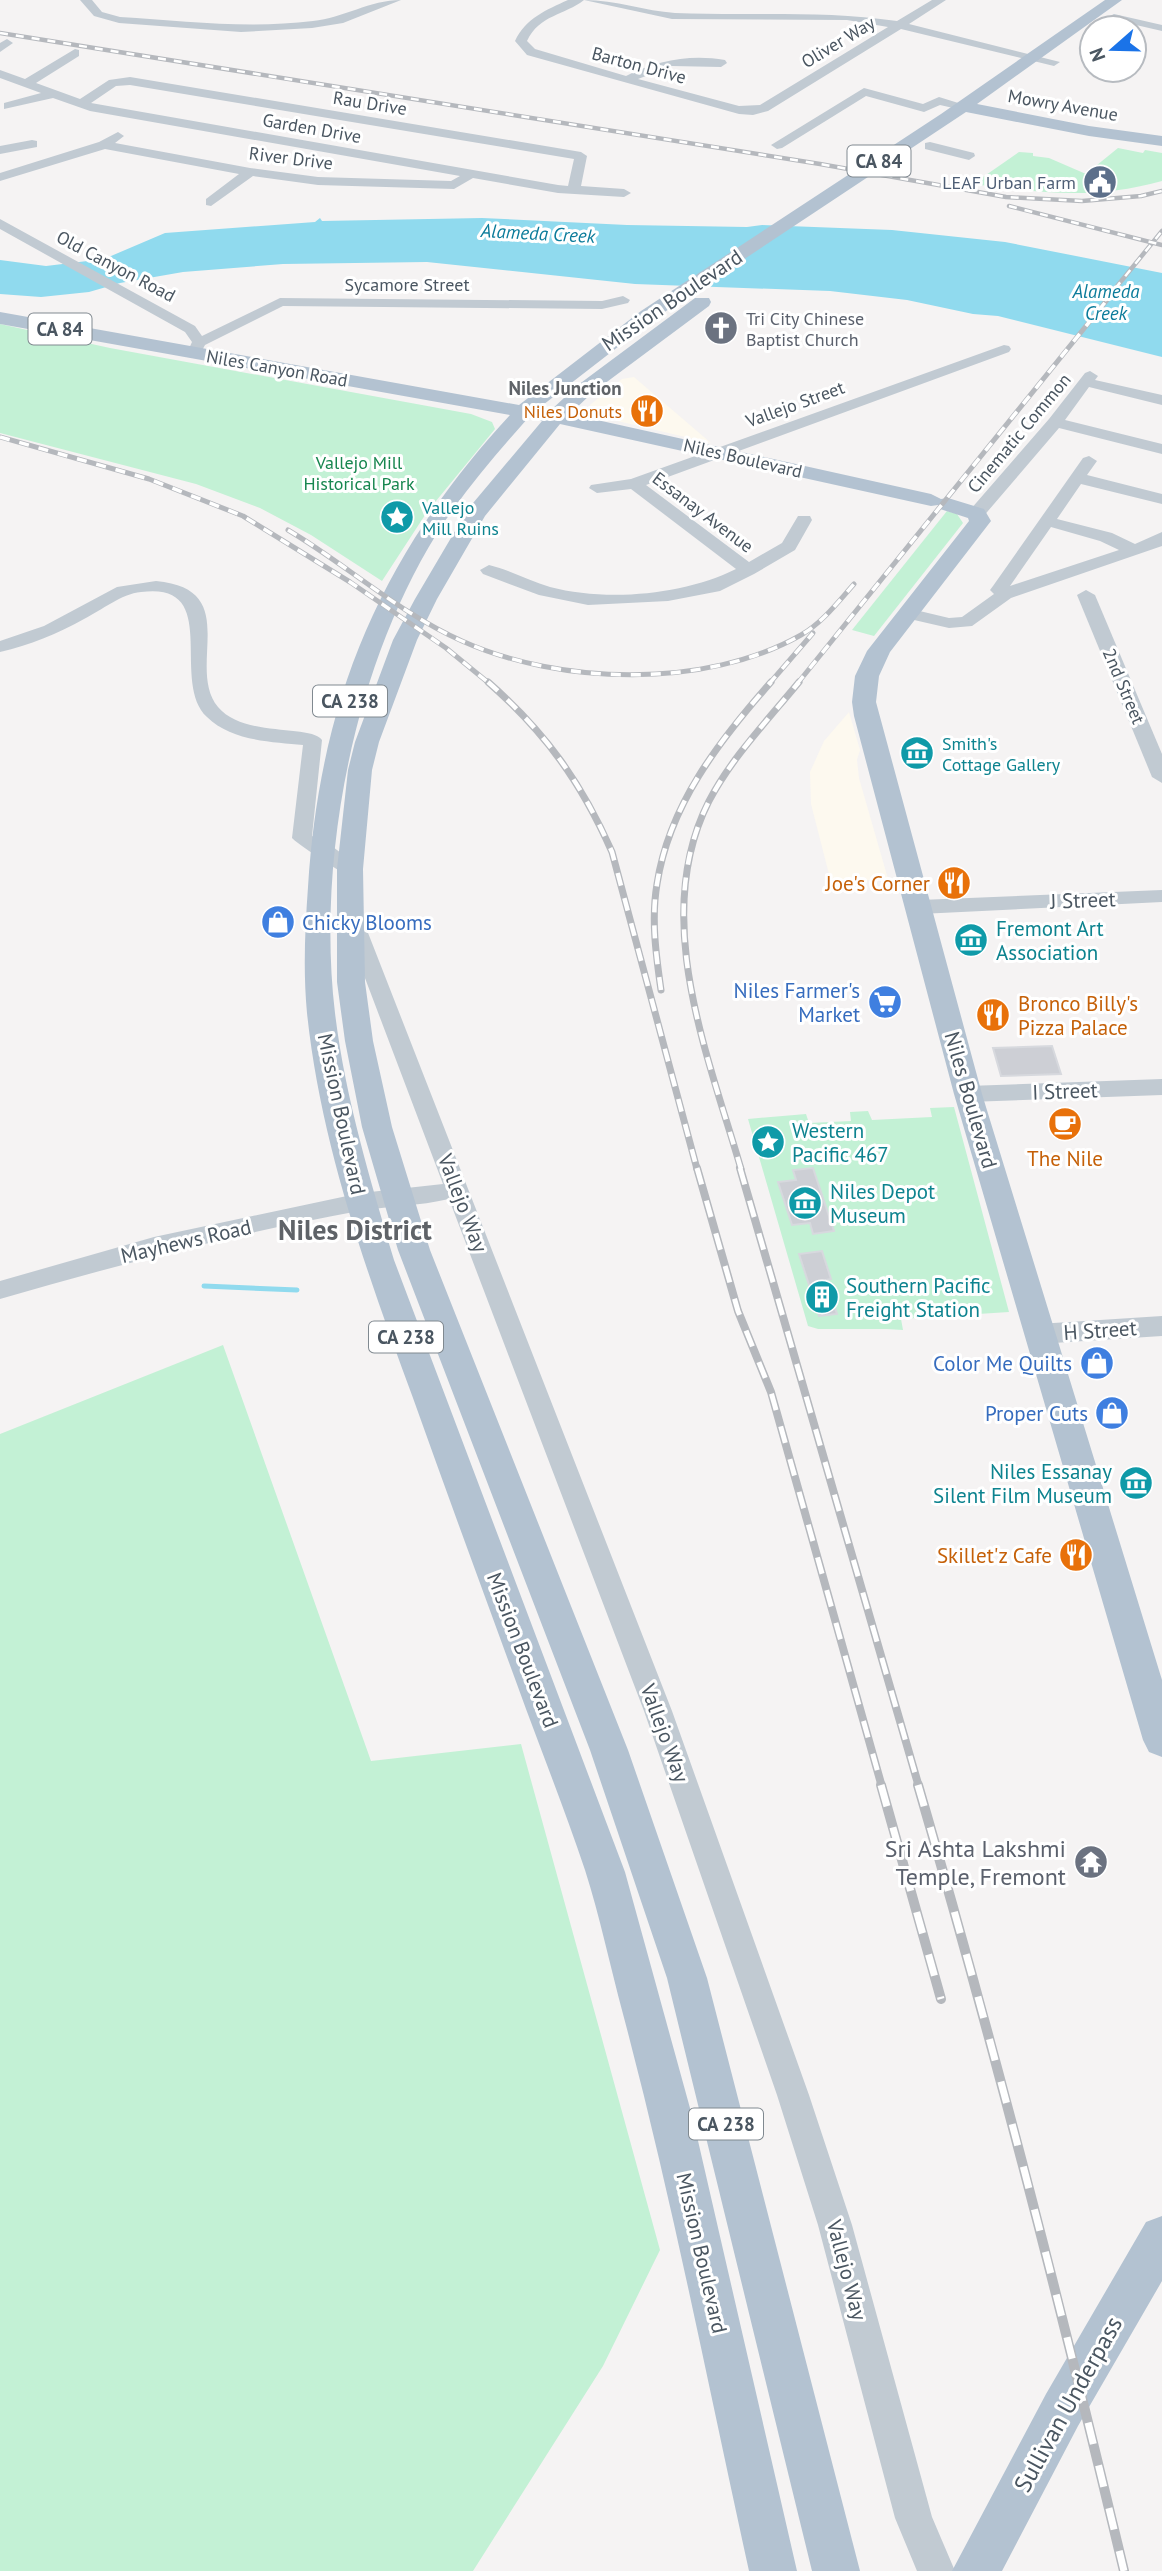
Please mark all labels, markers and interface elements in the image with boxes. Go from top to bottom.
street label: Oliver Way [797,11,880,73]
north arrow [1078,14,1148,84]
street label: Barton Drive [589,41,689,89]
text: N [1084,45,1110,65]
street label: Mowry Avenue [1006,84,1120,126]
street label: Rau Drive [332,86,408,120]
street label: Garden Drive [261,108,363,148]
street label: River Drive [248,141,334,175]
road number: CA 84 [848,146,910,176]
public building icon: LEAF Urban Farm [1081,163,1119,201]
place label: LEAF Urban Farm [942,171,1076,194]
water label: Alameda Creek [479,218,597,248]
street label: Old Canyon Road [53,225,179,307]
street label: Mission Boulevard [596,243,748,357]
street label: Sycamore Street [344,273,470,296]
water label: Alameda Creek [1071,279,1140,325]
place label: Tri City Chinese Baptist Church [746,307,864,351]
church icon: Tri City Chinese Baptist Church [702,309,740,347]
road number: CA 84 [28,314,92,344]
street label: Niles Canyon Road [205,344,349,392]
street label: Cinematic Common [962,369,1076,497]
district label: Niles Junction [508,376,622,400]
street label: Vallejo Street [742,376,847,433]
restaurant icon: Niles Donuts [628,392,666,430]
place label: Niles Donuts [524,400,622,423]
street label: Niles Boulevard [681,433,805,483]
park label: Vallejo Mill Historical Park [303,451,415,495]
street label: Essanay Avenue [648,466,758,558]
place label: Vallejo Mill Ruins [421,496,499,540]
place icon: Vallejo Mill Ruins [378,498,416,536]
street label: 2nd Street [1098,645,1150,727]
road number: CA 238 [313,686,387,716]
place label: Smith's Cottage Gallery [942,732,1061,776]
museum icon: Smith's Cottage Gallery [898,734,936,772]
restaurant icon: Joe's Corner [935,864,973,902]
place label: Joe's Corner [825,870,930,897]
street label: J Street [1049,885,1116,915]
shop icon: Chicky Blooms [259,903,297,941]
place label: Chicky Blooms [302,909,432,936]
place label: Fremont Art Association [996,915,1104,966]
museum icon: Fremont Art Association [952,921,990,959]
place label: Niles Farmer's Market [734,977,860,1028]
supermarket icon: Niles Farmer's Market [866,983,904,1021]
place label: Bronco Billy's Pizza Palace [1018,990,1138,1041]
restaurant icon: Bronco Billy's Pizza Palace [974,996,1012,1034]
street label: Niles Boulevard [939,1028,1003,1172]
street label: Mission Boulevard [312,1031,372,1197]
street label: I Street [1032,1076,1098,1106]
cafe icon: The Nile [1046,1105,1084,1143]
place label: Western Pacific 467 [792,1117,889,1168]
place icon: Western Pacific 467 [749,1123,787,1161]
place label: The Nile [1027,1145,1103,1172]
street label: Vallejo Way [432,1149,494,1256]
place label: Niles Depot Museum [830,1178,935,1229]
museum icon: Niles Depot Museum [786,1184,824,1222]
district label: Niles District [278,1211,432,1248]
street label: Mayhews Road [118,1213,254,1269]
place label: Southern Pacific Freight Station [846,1272,991,1323]
building icon: Southern Pacific Freight Station [803,1278,841,1316]
street label: H Street [1062,1314,1138,1346]
road number: CA 238 [369,1322,443,1352]
shop icon: Color Me Quilts [1078,1344,1116,1382]
place label: Color Me Quilts [933,1350,1072,1377]
shop icon: Proper Cuts [1093,1394,1131,1432]
place label: Proper Cuts [985,1400,1088,1427]
place label: Niles Essanay Silent Film Museum [933,1458,1112,1509]
museum icon: Niles Essanay Silent Film Museum [1117,1464,1155,1502]
restaurant icon: Skillet'z Cafe [1057,1536,1095,1574]
place label: Skillet'z Cafe [937,1542,1052,1569]
street label: Mission Boulevard [481,1569,565,1731]
street label: Vallejo Way [634,1679,695,1786]
place label: Sri Ashta Lakshmi Temple, Fremont [885,1833,1066,1892]
temple icon: Sri Ashta Lakshmi Temple, Fremont [1072,1843,1110,1881]
road number: CA 238 [689,2108,763,2140]
street label: Mission Boulevard [670,2170,734,2336]
street label: Vallejo Way [820,2216,873,2323]
street label: Sullivan Underpass [1007,2311,1129,2497]

